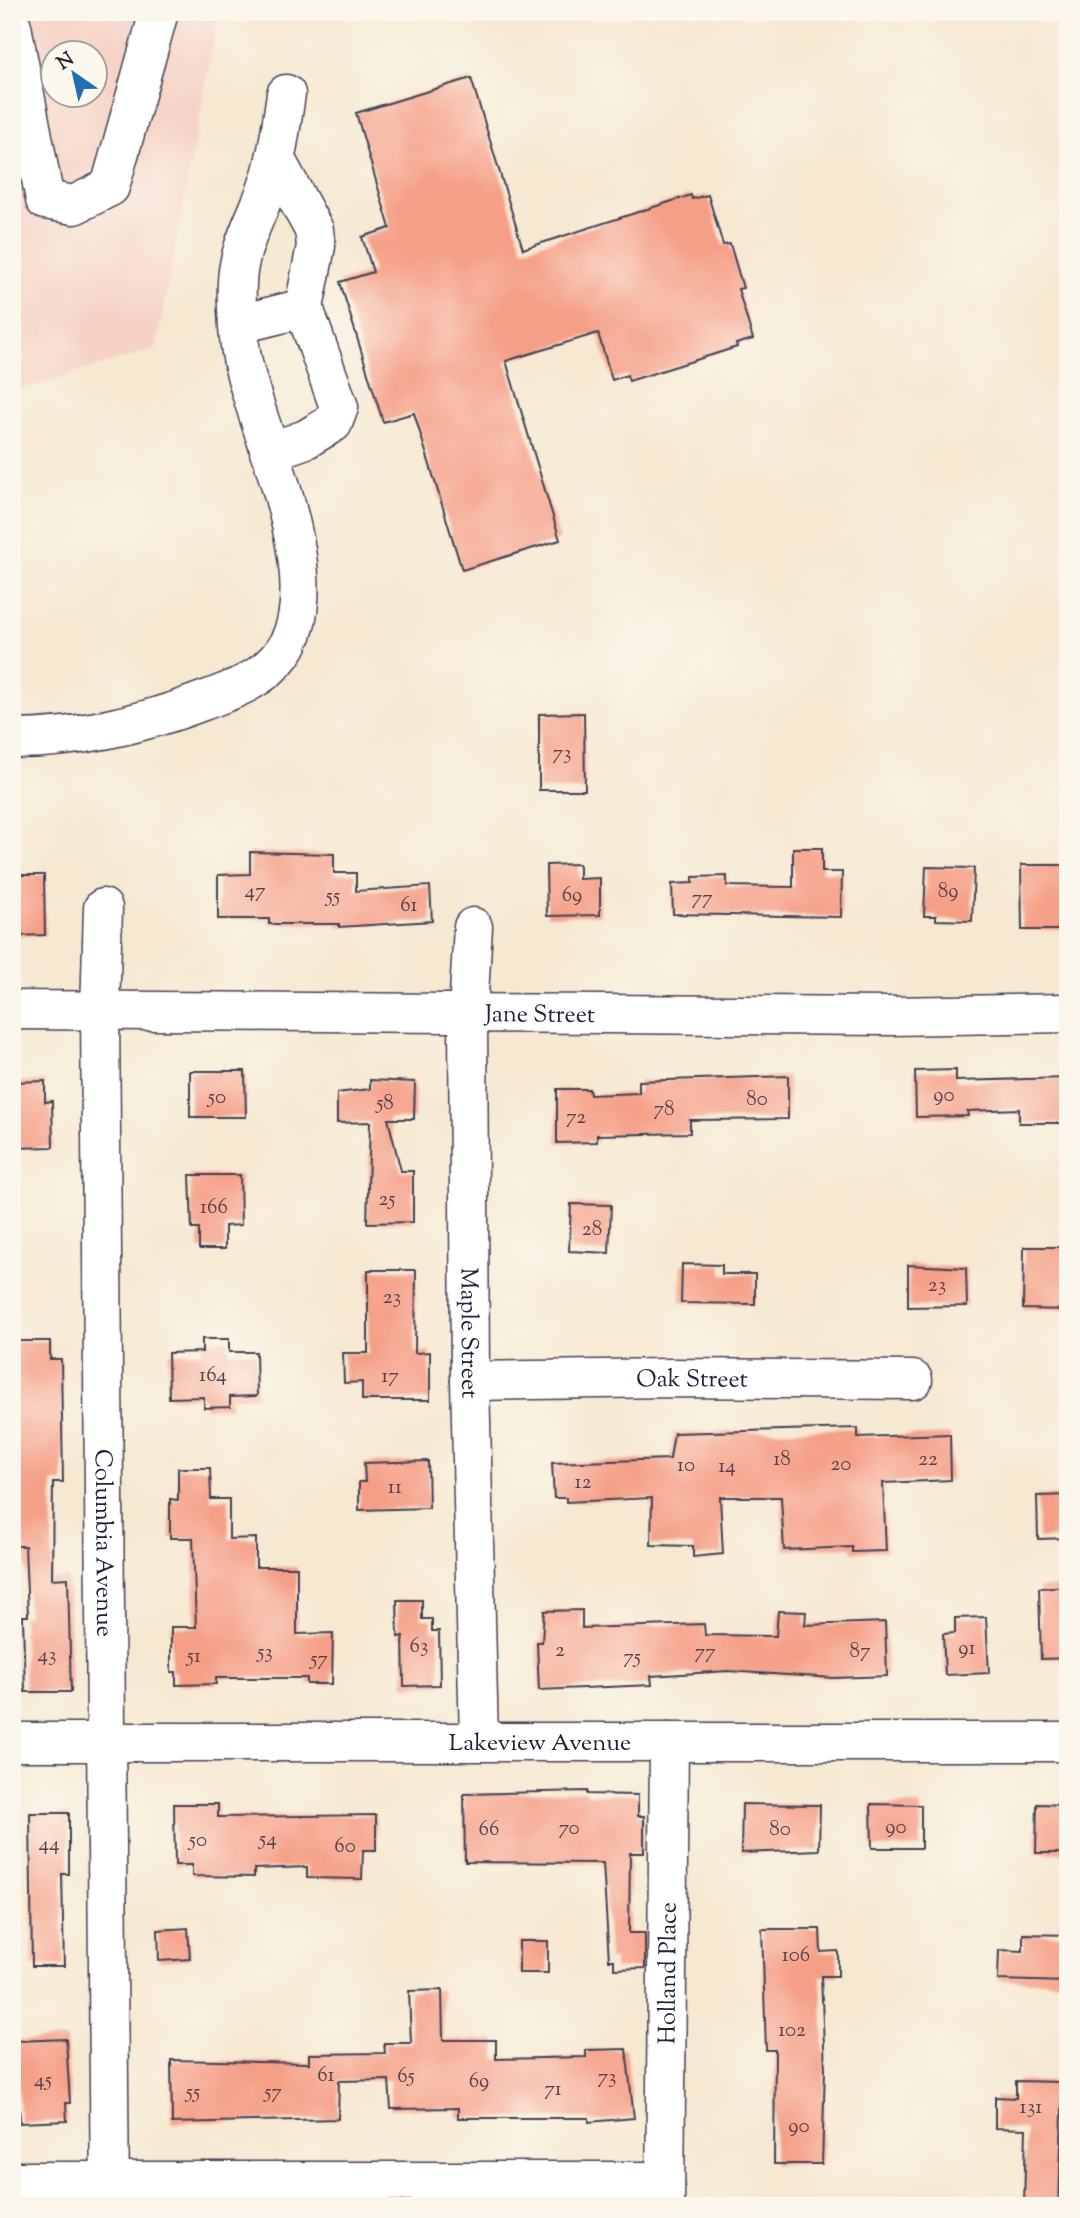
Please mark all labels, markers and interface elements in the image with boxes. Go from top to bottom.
north arrow [38,38,108,108]
text: N [52,47,80,77]
house number: 73 [552,739,572,769]
house number: 47 [244,877,266,907]
house number: 89 [938,877,958,907]
house number: 69 [562,881,582,911]
house number: 55 [325,882,340,912]
house number: 77 [691,884,713,914]
house number: 61 [400,891,418,921]
street label: Jane Street [483,998,595,1033]
house number: 90 [933,1081,955,1111]
house number: 50 [207,1083,226,1113]
house number: 80 [746,1085,768,1115]
house number: 58 [375,1089,394,1119]
house number: 78 [653,1095,675,1125]
house number: 72 [566,1103,586,1133]
house number: 25 [378,1185,396,1215]
house number: 166 [200,1193,228,1223]
house number: 28 [582,1215,602,1245]
street label: Maple Street [450,1267,485,1399]
house number: 23 [928,1271,946,1301]
house number: 23 [383,1283,401,1313]
house number: 164 [199,1361,227,1391]
house number: 17 [381,1362,399,1392]
street label: Oak Street [636,1363,748,1398]
house number: 18 [773,1445,791,1475]
house number: 22 [918,1445,938,1475]
street label: Columbia Avenue [85,1449,120,1637]
house number: 20 [831,1450,851,1480]
house number: 10 [677,1451,695,1481]
house number: 14 [718,1452,736,1482]
house number: 12 [575,1468,592,1498]
house number: 11 [388,1473,402,1503]
house number: 63 [410,1632,428,1662]
house number: 91 [958,1634,976,1664]
house number: 2 [555,1636,565,1666]
house number: 87 [849,1637,871,1667]
house number: 53 [256,1638,273,1668]
house number: 77 [694,1638,716,1668]
house number: 43 [37,1641,57,1671]
house number: 51 [186,1642,201,1672]
house number: 75 [623,1643,641,1673]
house number: 57 [309,1645,328,1675]
street label: Lakeview Avenue [449,1727,631,1761]
house number: 90 [885,1813,907,1843]
house number: 70 [558,1814,580,1844]
house number: 66 [479,1815,499,1845]
house number: 80 [769,1815,791,1845]
house number: 54 [258,1825,277,1855]
house number: 50 [188,1826,207,1856]
house number: 44 [38,1830,60,1860]
house number: 60 [334,1832,356,1862]
street label: Holland Place [651,1902,687,2044]
house number: 106 [782,1941,810,1971]
house number: 102 [778,2016,806,2046]
house number: 61 [317,2061,335,2091]
house number: 65 [397,2062,415,2092]
house number: 73 [597,2063,617,2093]
house number: 45 [34,2066,52,2096]
house number: 69 [469,2067,489,2097]
house number: 71 [544,2075,562,2105]
house number: 55 [185,2078,200,2108]
house number: 57 [263,2078,282,2108]
house number: 131 [1020,2093,1042,2123]
house number: 90 [788,2112,810,2142]

